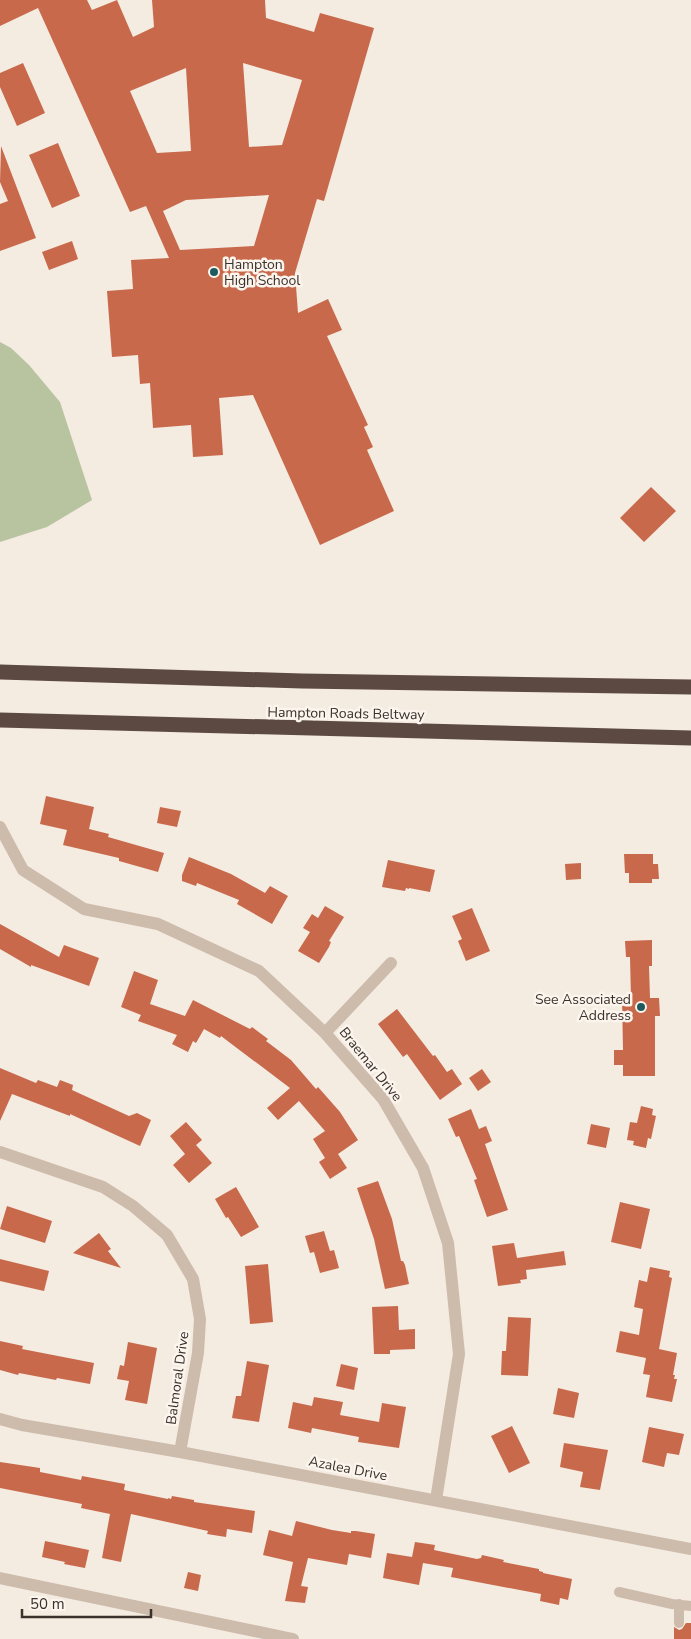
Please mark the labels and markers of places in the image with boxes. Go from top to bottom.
place label: Hampton High School [224,255,301,290]
marker: Hampton High School [208,266,220,278]
place label: See Associated Address [535,990,631,1025]
marker: See Associated Address [635,1001,647,1013]

